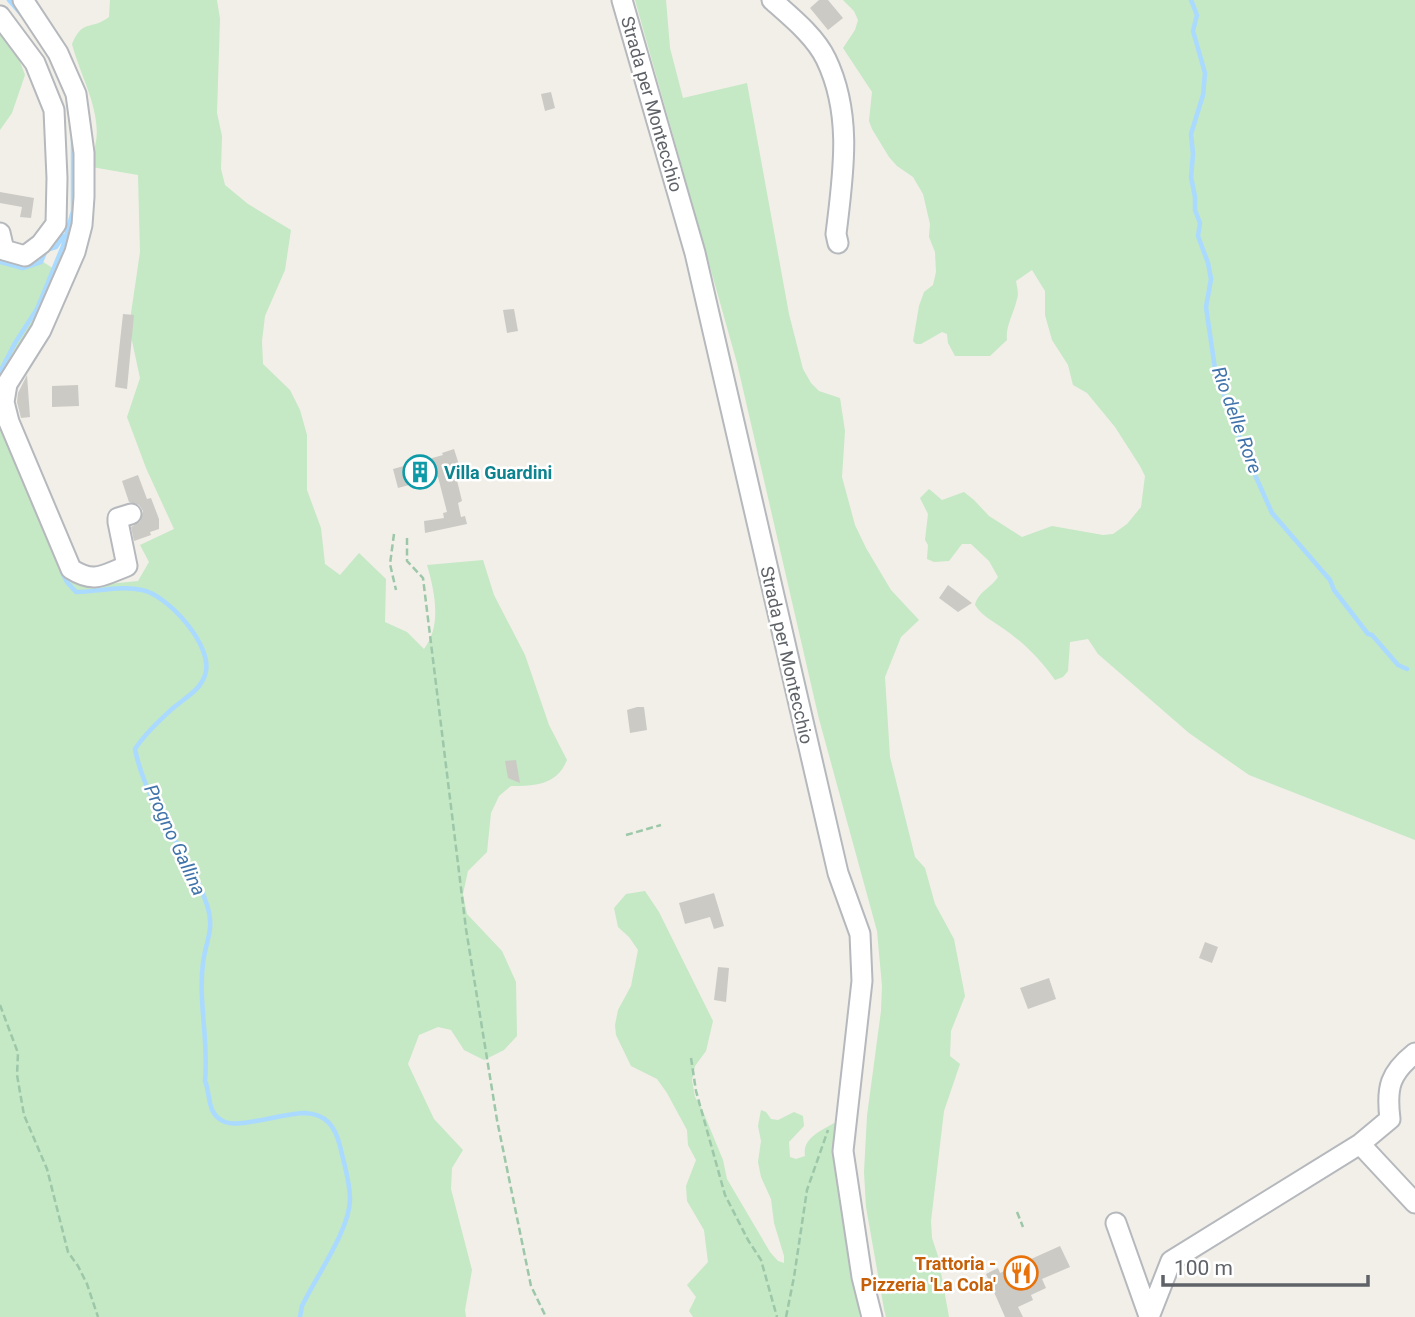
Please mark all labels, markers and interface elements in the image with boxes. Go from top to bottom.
street label: Strada per Montecchio [617,14,687,194]
water label: Rio delle Rore [1207,363,1267,477]
building icon: Villa Guardini [401,453,439,491]
place label: Villa Guardini [444,462,552,483]
street label: Strada per Montecchio [756,564,818,746]
water label: Progno Gallina [139,781,211,899]
scale bar [1163,1244,1368,1288]
place label: Trattoria - Pizzeria 'La Cola' [861,1253,996,1295]
restaurant icon: Trattoria - Pizzeria 'La Cola' [1002,1254,1040,1292]
text: 100 m [1174,1256,1233,1280]

